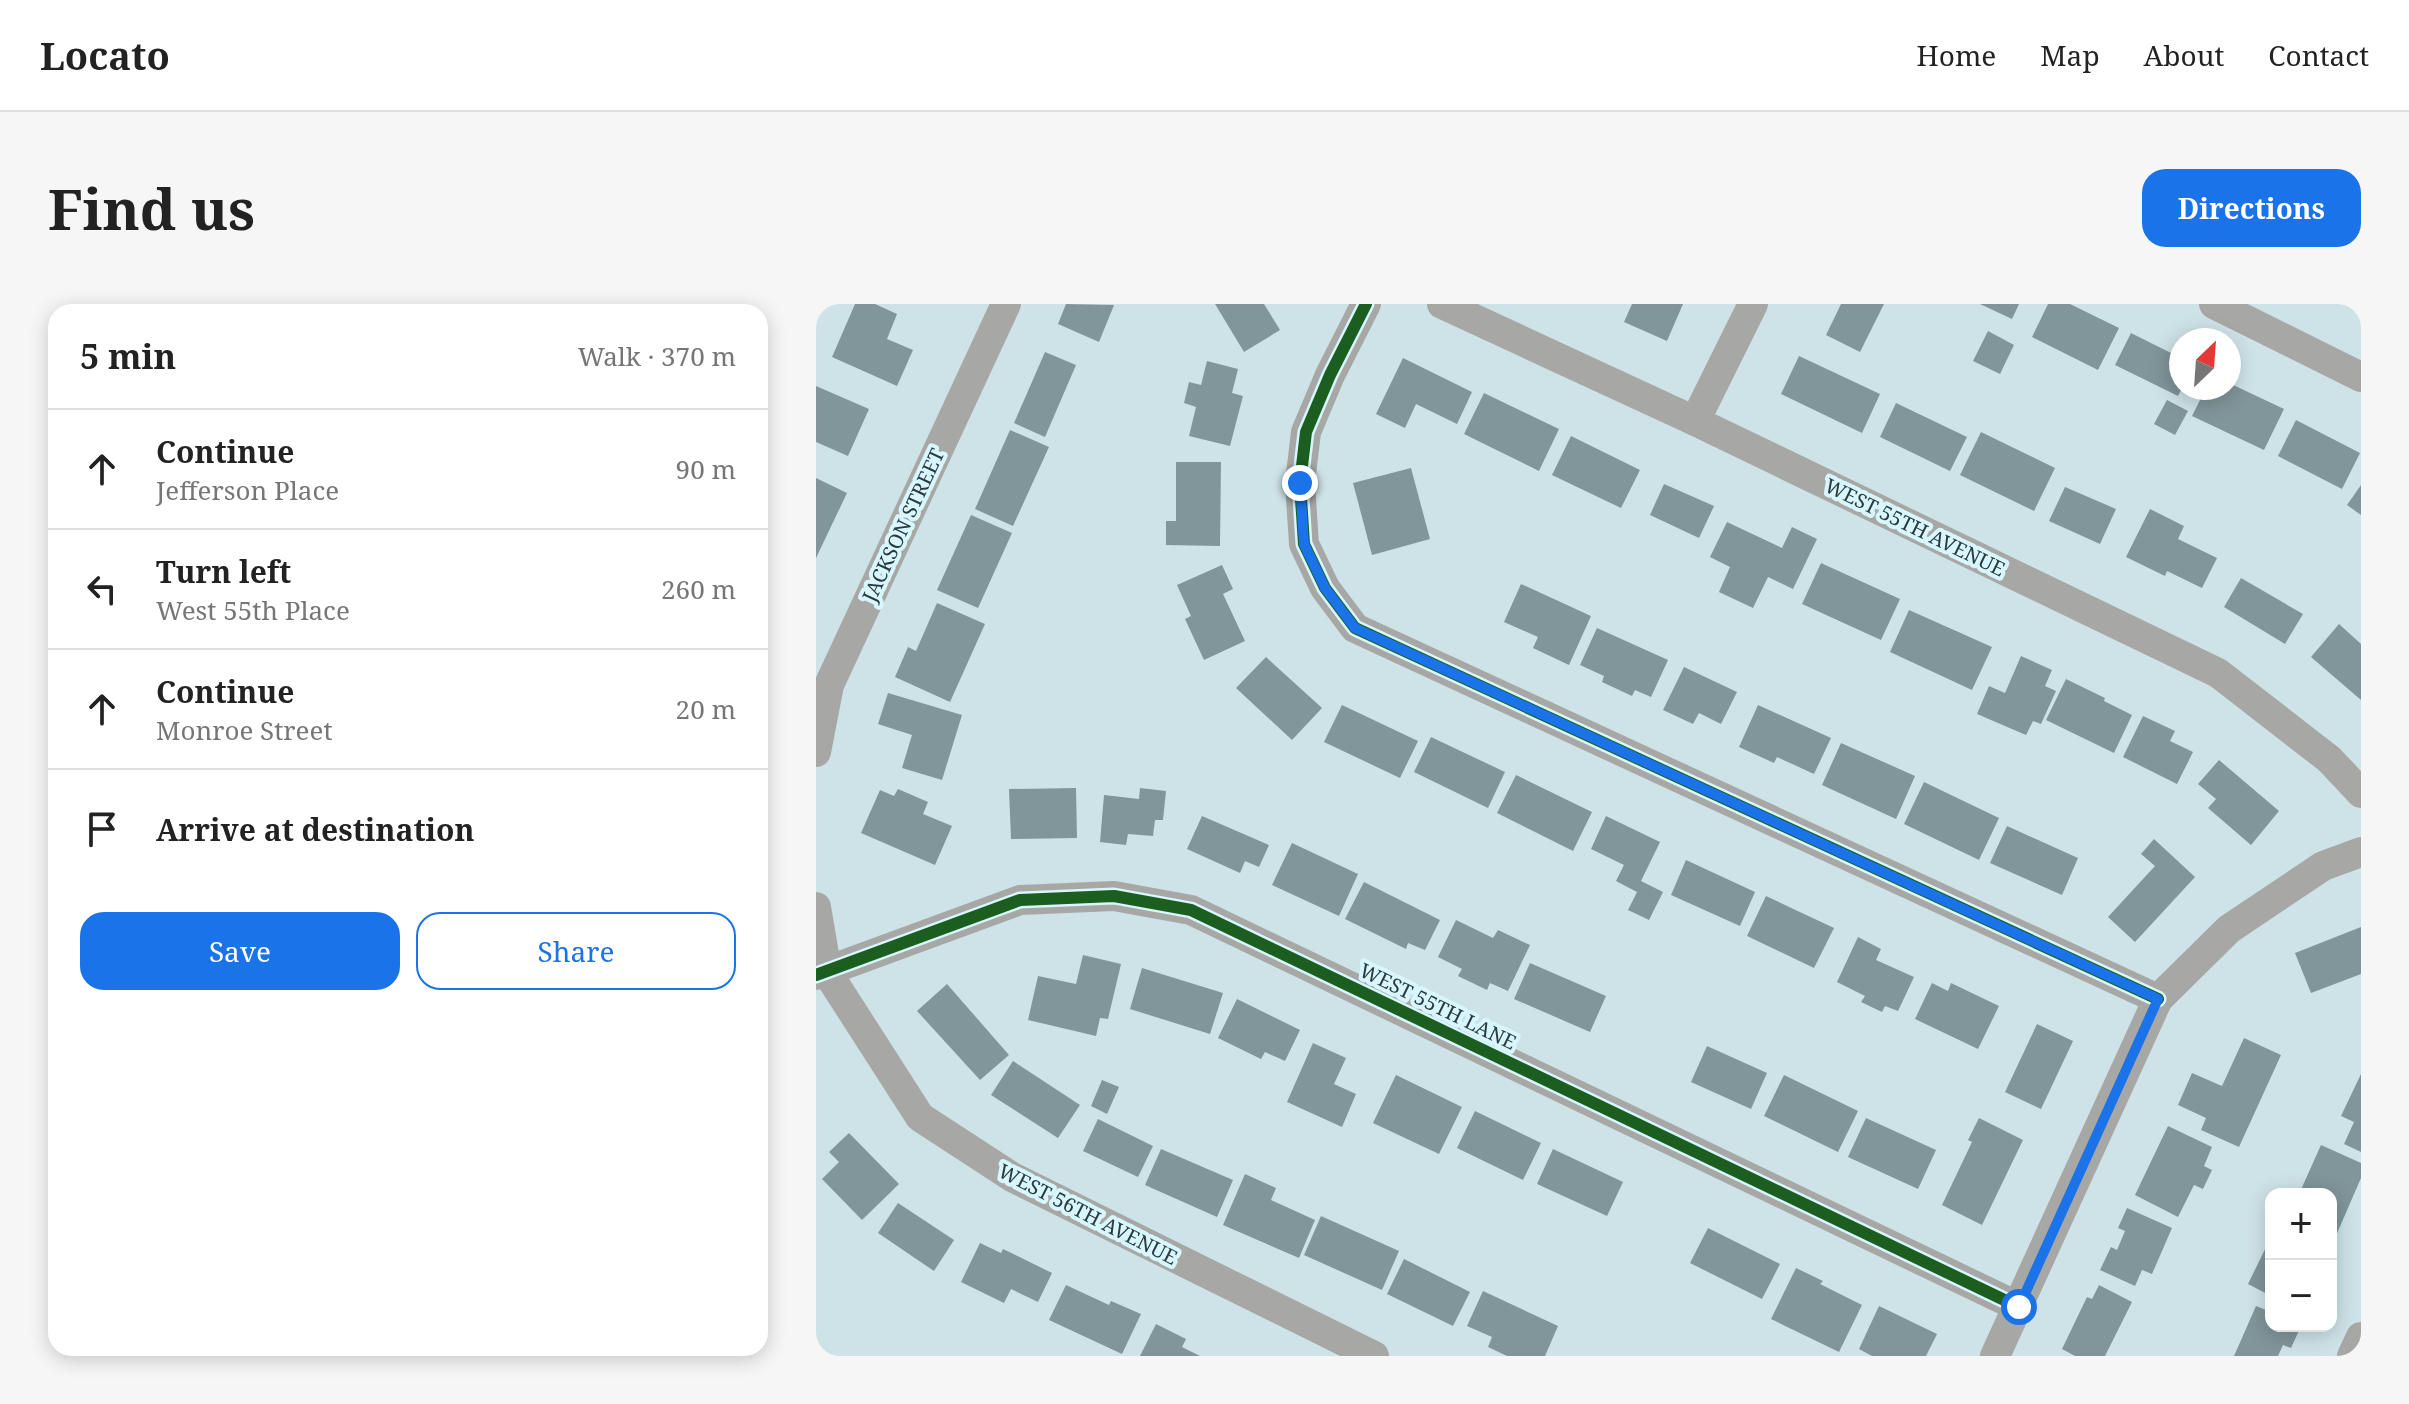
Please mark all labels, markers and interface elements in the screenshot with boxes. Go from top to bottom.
text: Locato [40,29,170,81]
text: Home [1917,36,1996,74]
text: Map [2040,36,2100,74]
text: About [2144,36,2224,74]
text: Contact [2268,36,2369,74]
button: Directions [2142,169,2361,247]
text: Find us [48,170,255,246]
north arrow [2169,328,2241,400]
text: 5 min [80,333,176,379]
text: Walk · 370 m [578,338,736,374]
text: Continue [156,431,294,472]
street label: JACKSON STREET [855,444,950,607]
icon: ahead [80,447,124,491]
text: 90 m [676,451,736,487]
route end [1282,465,1318,501]
text: Jefferson Place [156,472,339,508]
street label: WEST 55TH AVENUE [1820,472,2010,582]
text: Turn left [156,551,291,592]
icon: left [80,567,124,611]
text: 260 m [661,571,736,607]
text: West 55th Place [156,592,350,628]
text: Continue [156,671,294,712]
icon: ahead [80,687,124,731]
text: 20 m [676,691,736,727]
text: Monroe Street [156,712,333,748]
icon: arrive [80,807,124,851]
text: Arrive at destination [156,809,475,850]
button: Save [80,912,400,990]
button: Share [416,912,736,990]
street label: WEST 55TH LANE [1355,956,1521,1056]
street label: WEST 56TH AVENUE [994,1157,1182,1271]
map controls [2265,1188,2337,1332]
button: + [2265,1188,2337,1260]
button: − [2265,1260,2337,1332]
route start [2001,1289,2037,1325]

